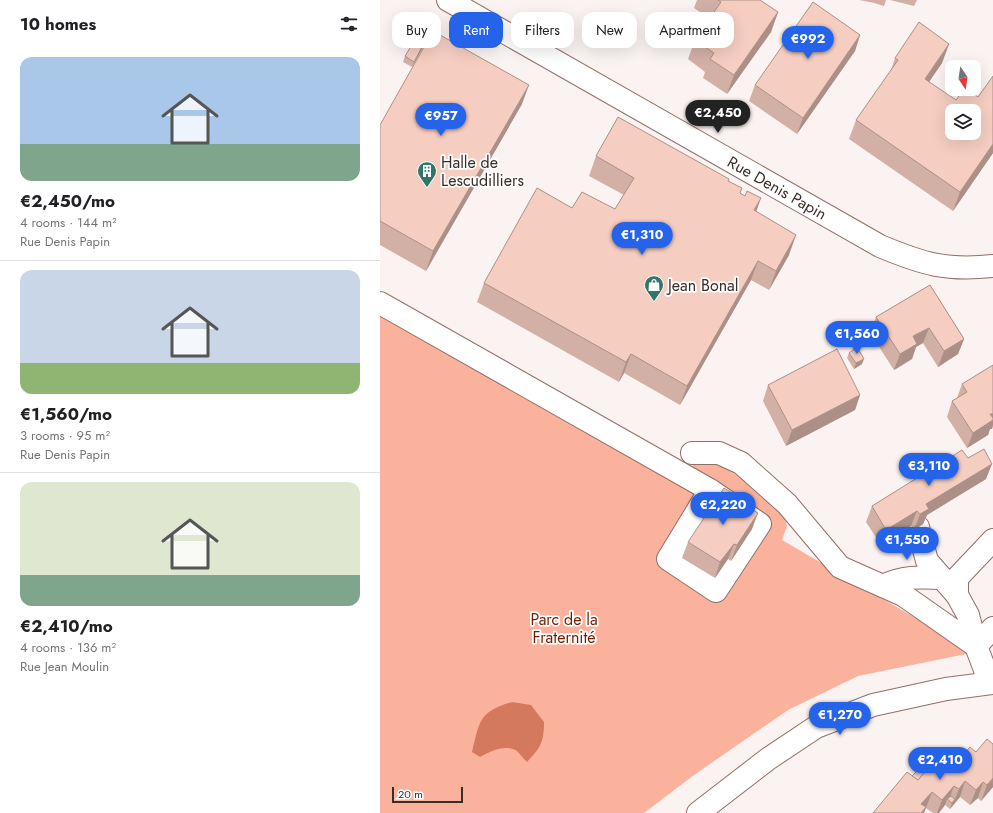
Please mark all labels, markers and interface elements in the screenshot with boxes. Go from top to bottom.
text: 10 homes [20,12,96,36]
chip: Buy [392,12,441,48]
chip: Rent [449,12,503,48]
chip: Filters [511,12,574,48]
chip: New [582,12,637,48]
chip: Apartment [645,12,734,48]
icon: filters [338,13,360,35]
pin: €992 [784,26,832,60]
text: €992 [791,29,825,48]
north arrow [945,60,981,96]
map controls [945,60,981,140]
icon: home [154,83,226,155]
pin: €2,450 [685,100,751,134]
pin: €957 [417,103,465,137]
text: €2,450 [694,103,742,122]
button: layers [945,104,981,140]
text: €957 [424,106,458,125]
street label: Rue Denis Papin [723,150,831,225]
place label: Halle de Lescudilliers [441,151,524,192]
building icon: Halle de Lescudilliers [416,160,438,188]
text: €2,450/mo [20,189,115,213]
text: 4 rooms · 144 m² [20,213,117,232]
pin: €1,310 [609,222,675,256]
text: €1,310 [621,225,663,244]
text: Rue Denis Papin [20,232,110,251]
shop icon: Jean Bonal [643,274,665,302]
place label: Jean Bonal [666,274,738,297]
icon: home [154,296,226,368]
pin: €1,560 [824,321,890,355]
text: €1,560 [834,324,880,343]
text: €1,560/mo [20,402,112,426]
text: 3 rooms · 95 m² [20,426,110,445]
text: Rue Denis Papin [20,445,110,464]
pin: €3,110 [896,453,962,487]
text: €3,110 [908,456,950,475]
pin: €2,220 [690,492,756,526]
text: €2,220 [700,495,746,514]
icon: home [154,508,226,580]
pin: €1,550 [874,527,940,561]
text: €1,550 [885,530,929,549]
park label: Parc de la Fraternité [530,608,598,649]
text: €2,410/mo [20,614,113,638]
text: 4 rooms · 136 m² [20,638,116,657]
text: Rue Jean Moulin [20,657,109,676]
pin: €1,270 [807,702,873,736]
text: €1,270 [818,705,862,724]
pin: €2,410 [907,747,973,781]
text: €2,410 [917,750,963,769]
scale bar [392,785,463,804]
text: 20 m [398,786,423,802]

